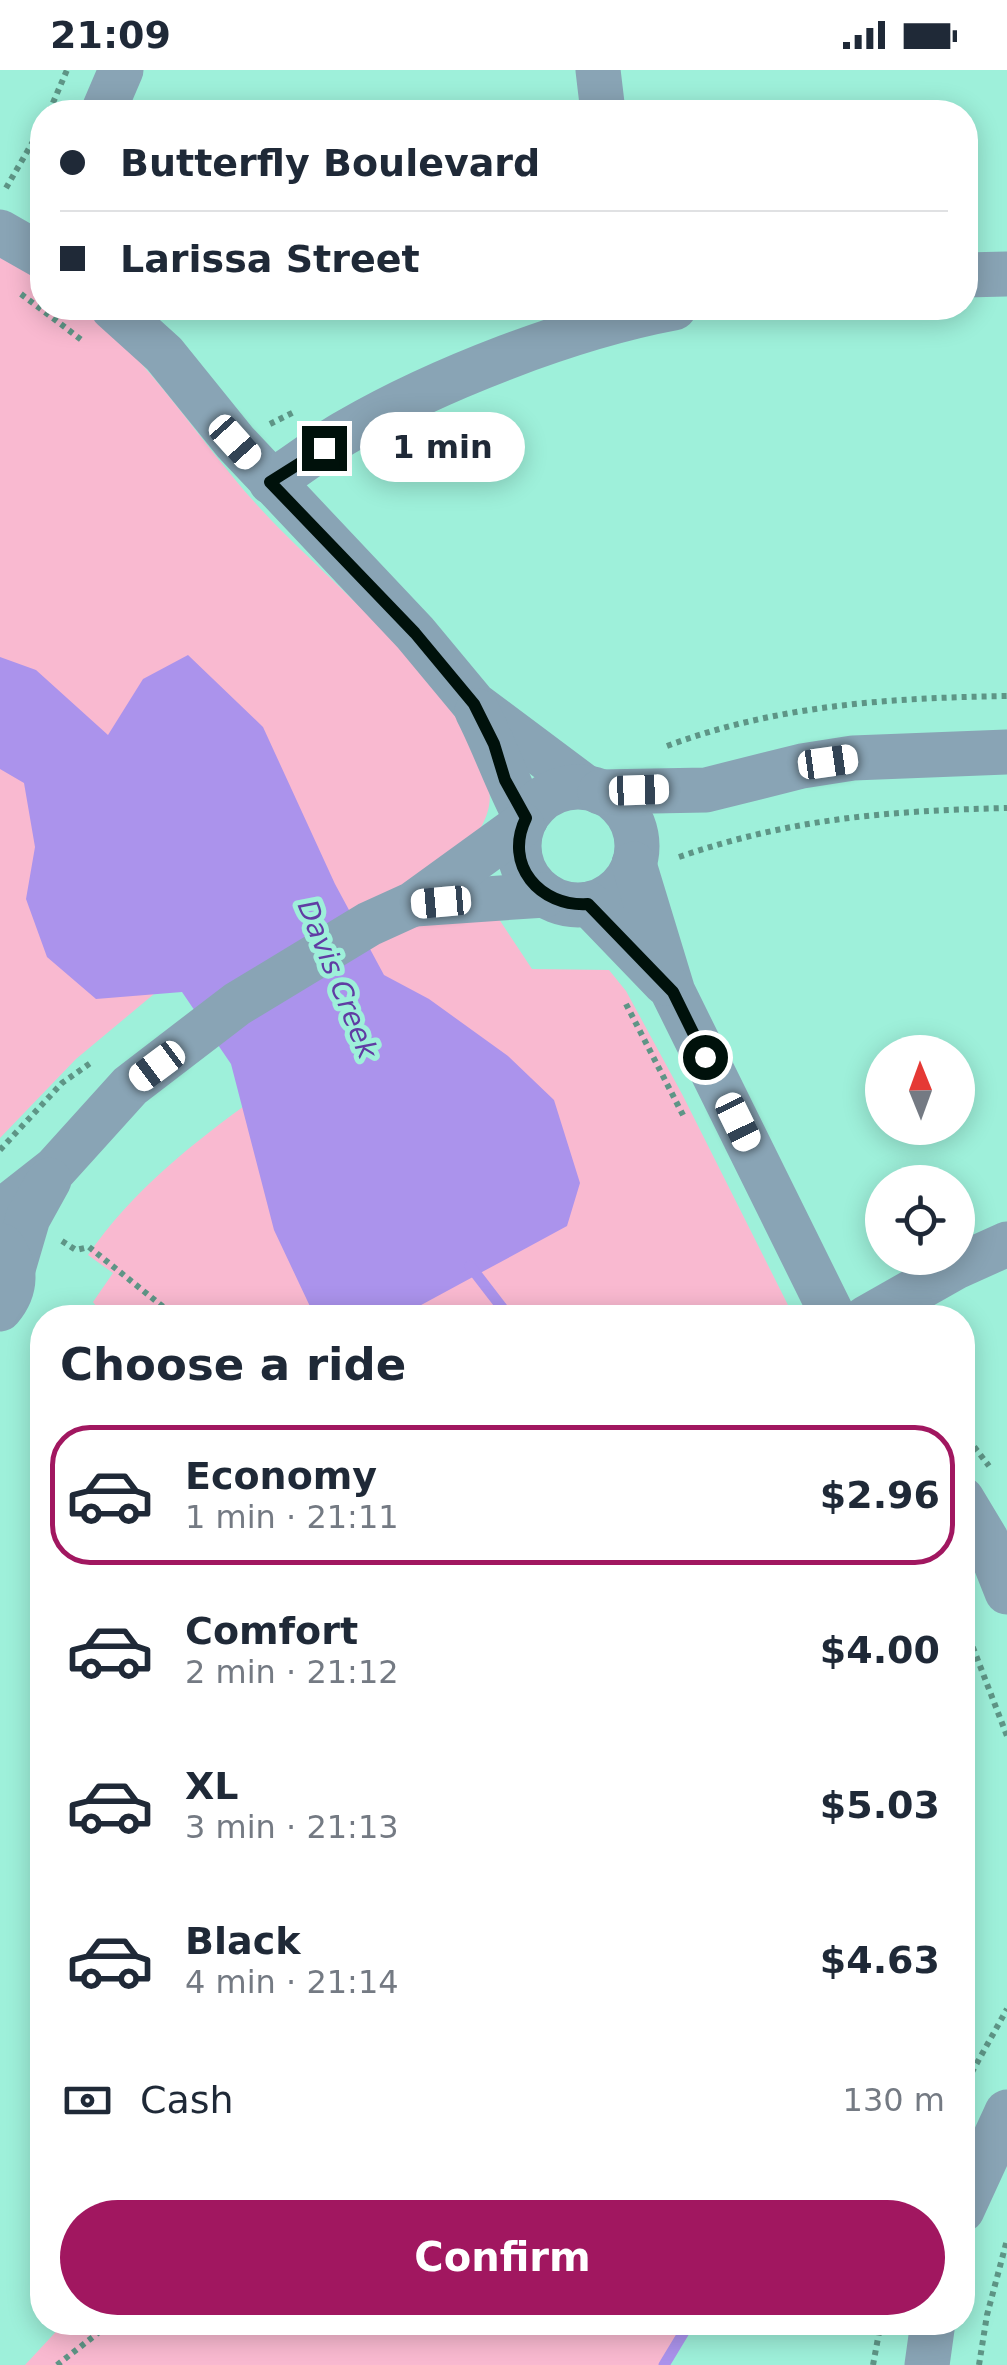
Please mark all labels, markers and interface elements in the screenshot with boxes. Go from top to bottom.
text: 21:09 [50,13,171,57]
text: Butterfly Boulevard [120,141,540,185]
text: Larissa Street [120,237,420,281]
car [204,410,266,474]
callout: 1 min [359,413,524,483]
route end [302,426,347,471]
text: 1 min [392,428,493,466]
car [796,743,860,781]
car [608,774,670,806]
car [410,884,472,920]
water label: Davis Creek [291,895,385,1065]
route start [683,1035,728,1080]
north arrow [865,1035,975,1145]
map controls [865,1035,975,1275]
car [124,1036,190,1096]
car [711,1088,765,1156]
button: locate [865,1165,975,1275]
text: Choose a ride [60,1338,406,1391]
icon: car [65,1450,155,1540]
text: Economy [185,1454,377,1498]
text: $2.96 [820,1473,940,1517]
text: 1 min · 21:11 [185,1498,399,1536]
icon: car [65,1605,155,1695]
text: Comfort [185,1609,358,1653]
text: $4.00 [820,1628,940,1672]
text: 2 min · 21:12 [185,1653,399,1691]
icon: car [65,1760,155,1850]
text: XL [185,1764,239,1808]
text: $5.03 [820,1783,940,1827]
text: 3 min · 21:13 [185,1808,399,1846]
icon: car [65,1915,155,2005]
text: Black [185,1919,300,1963]
text: $4.63 [820,1938,940,1982]
text: 4 min · 21:14 [185,1963,399,2001]
icon: cash [60,2073,115,2128]
text: Cash [140,2078,234,2122]
text: 130 m [843,2081,945,2119]
button: Confirm [60,2200,945,2315]

